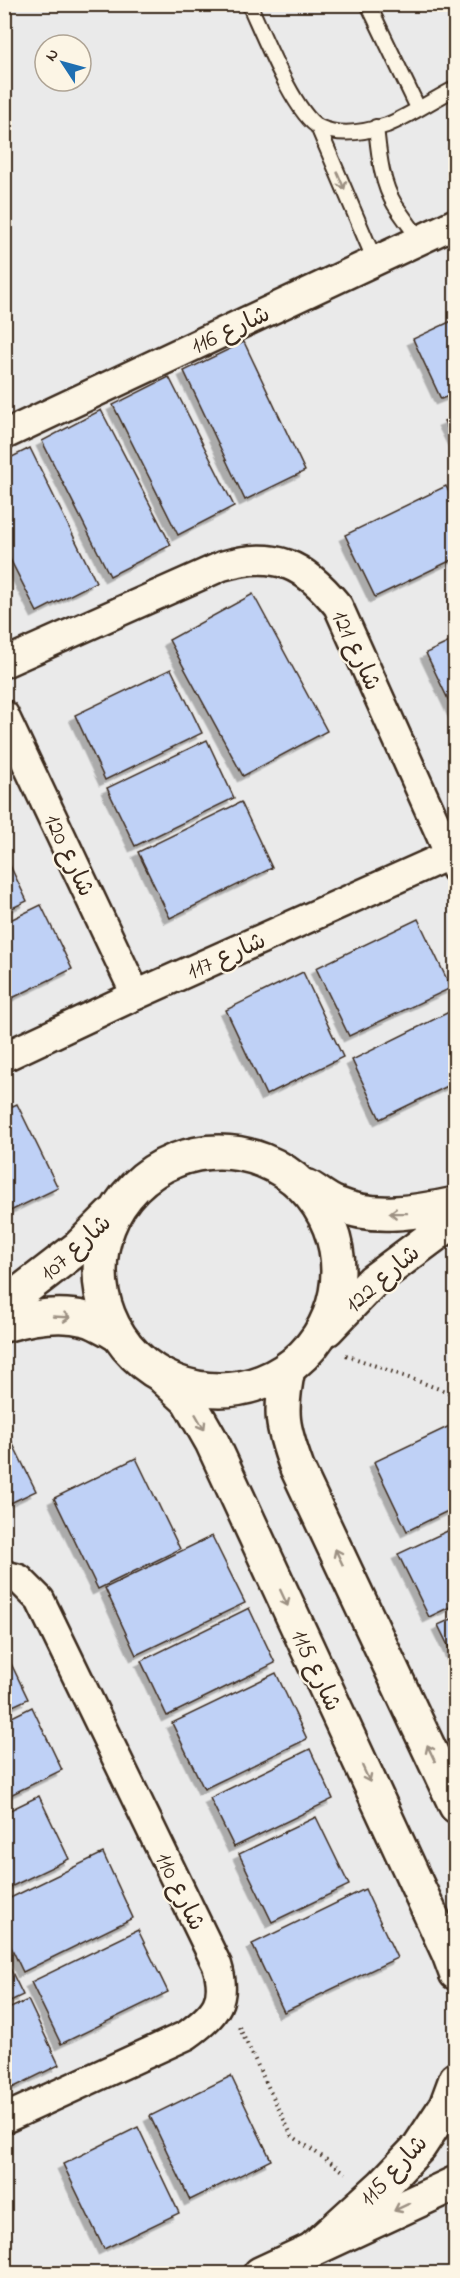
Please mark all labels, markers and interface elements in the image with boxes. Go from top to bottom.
north arrow [33,33,93,93]
text: N [40,44,65,67]
one-way arrow [336,171,347,189]
street label: شارع 116 [186,298,276,365]
street label: شارع 121 [321,605,389,697]
street label: شارع 120 [33,809,102,903]
street label: شارع 117 [182,924,272,990]
street label: شارع 107 [33,1207,120,1291]
one-way arrow [388,1207,408,1218]
street label: شارع 122 [338,1237,429,1322]
one-way arrow [51,1311,71,1322]
one-way arrow [195,1412,206,1430]
one-way arrow [332,1549,344,1567]
one-way arrow [279,1588,290,1606]
street label: شارع 115 [281,1624,349,1718]
one-way arrow [424,1744,436,1762]
one-way arrow [361,1765,372,1783]
street label: شارع 110 [145,1847,213,1937]
street label: شارع 115 [352,2128,437,2215]
one-way arrow [394,2202,412,2214]

